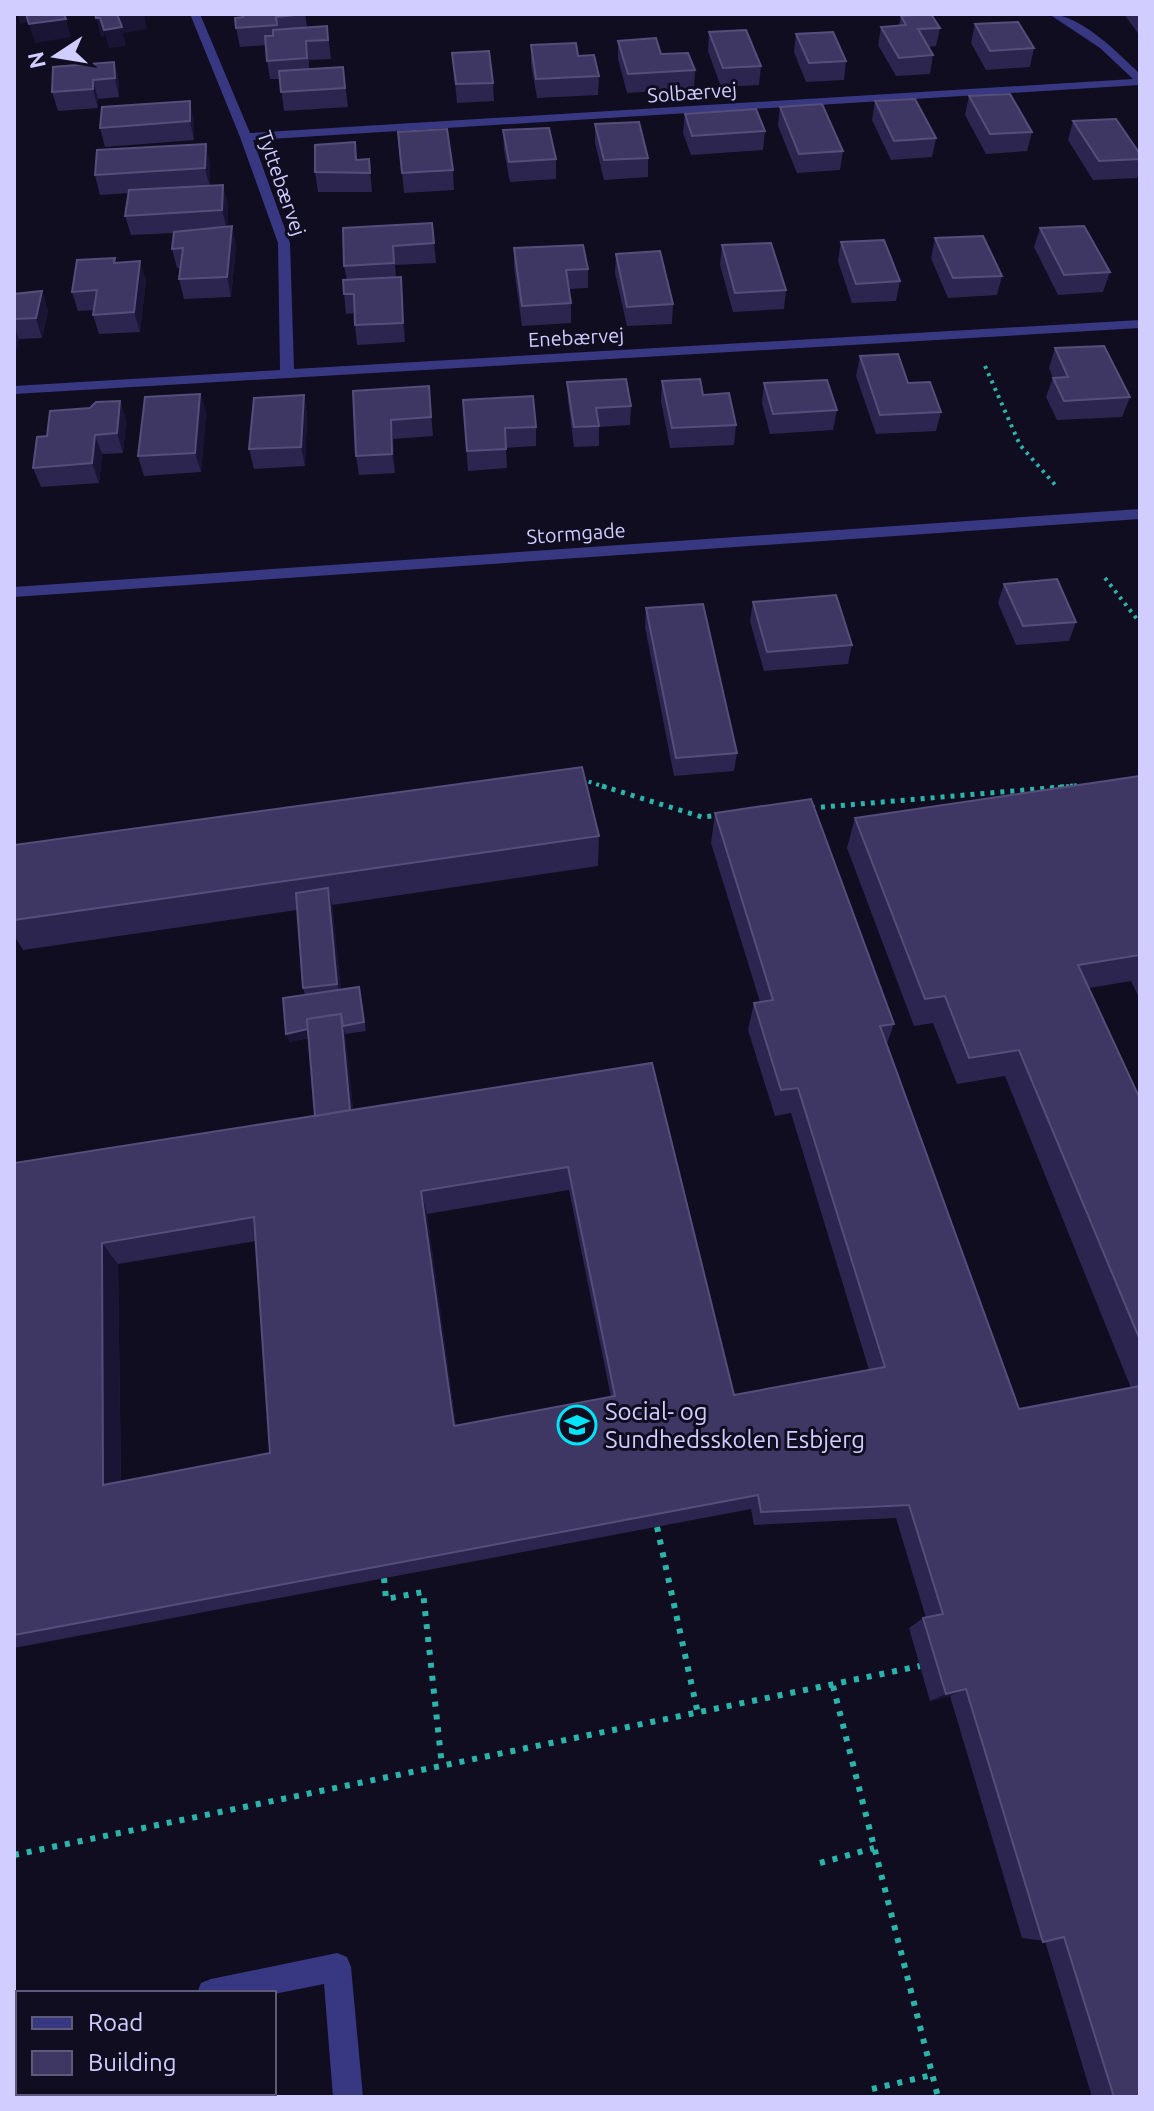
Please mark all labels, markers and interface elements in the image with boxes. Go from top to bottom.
north arrow [16,16,96,96]
text: N [22,50,50,71]
street label: Solbærvej [646,77,738,107]
street label: Tyttebærvej [253,127,311,239]
street label: Enebærvej [527,323,625,351]
street label: Stormgade [526,518,626,548]
place label: Social- og Sundhedsskolen Esbjerg [605,1398,865,1453]
school or university icon: Social- og Sundhedsskolen Esbjerg [556,1404,598,1446]
legend [16,1991,276,2095]
text: Road [88,2009,143,2036]
text: Building [88,2049,176,2076]

